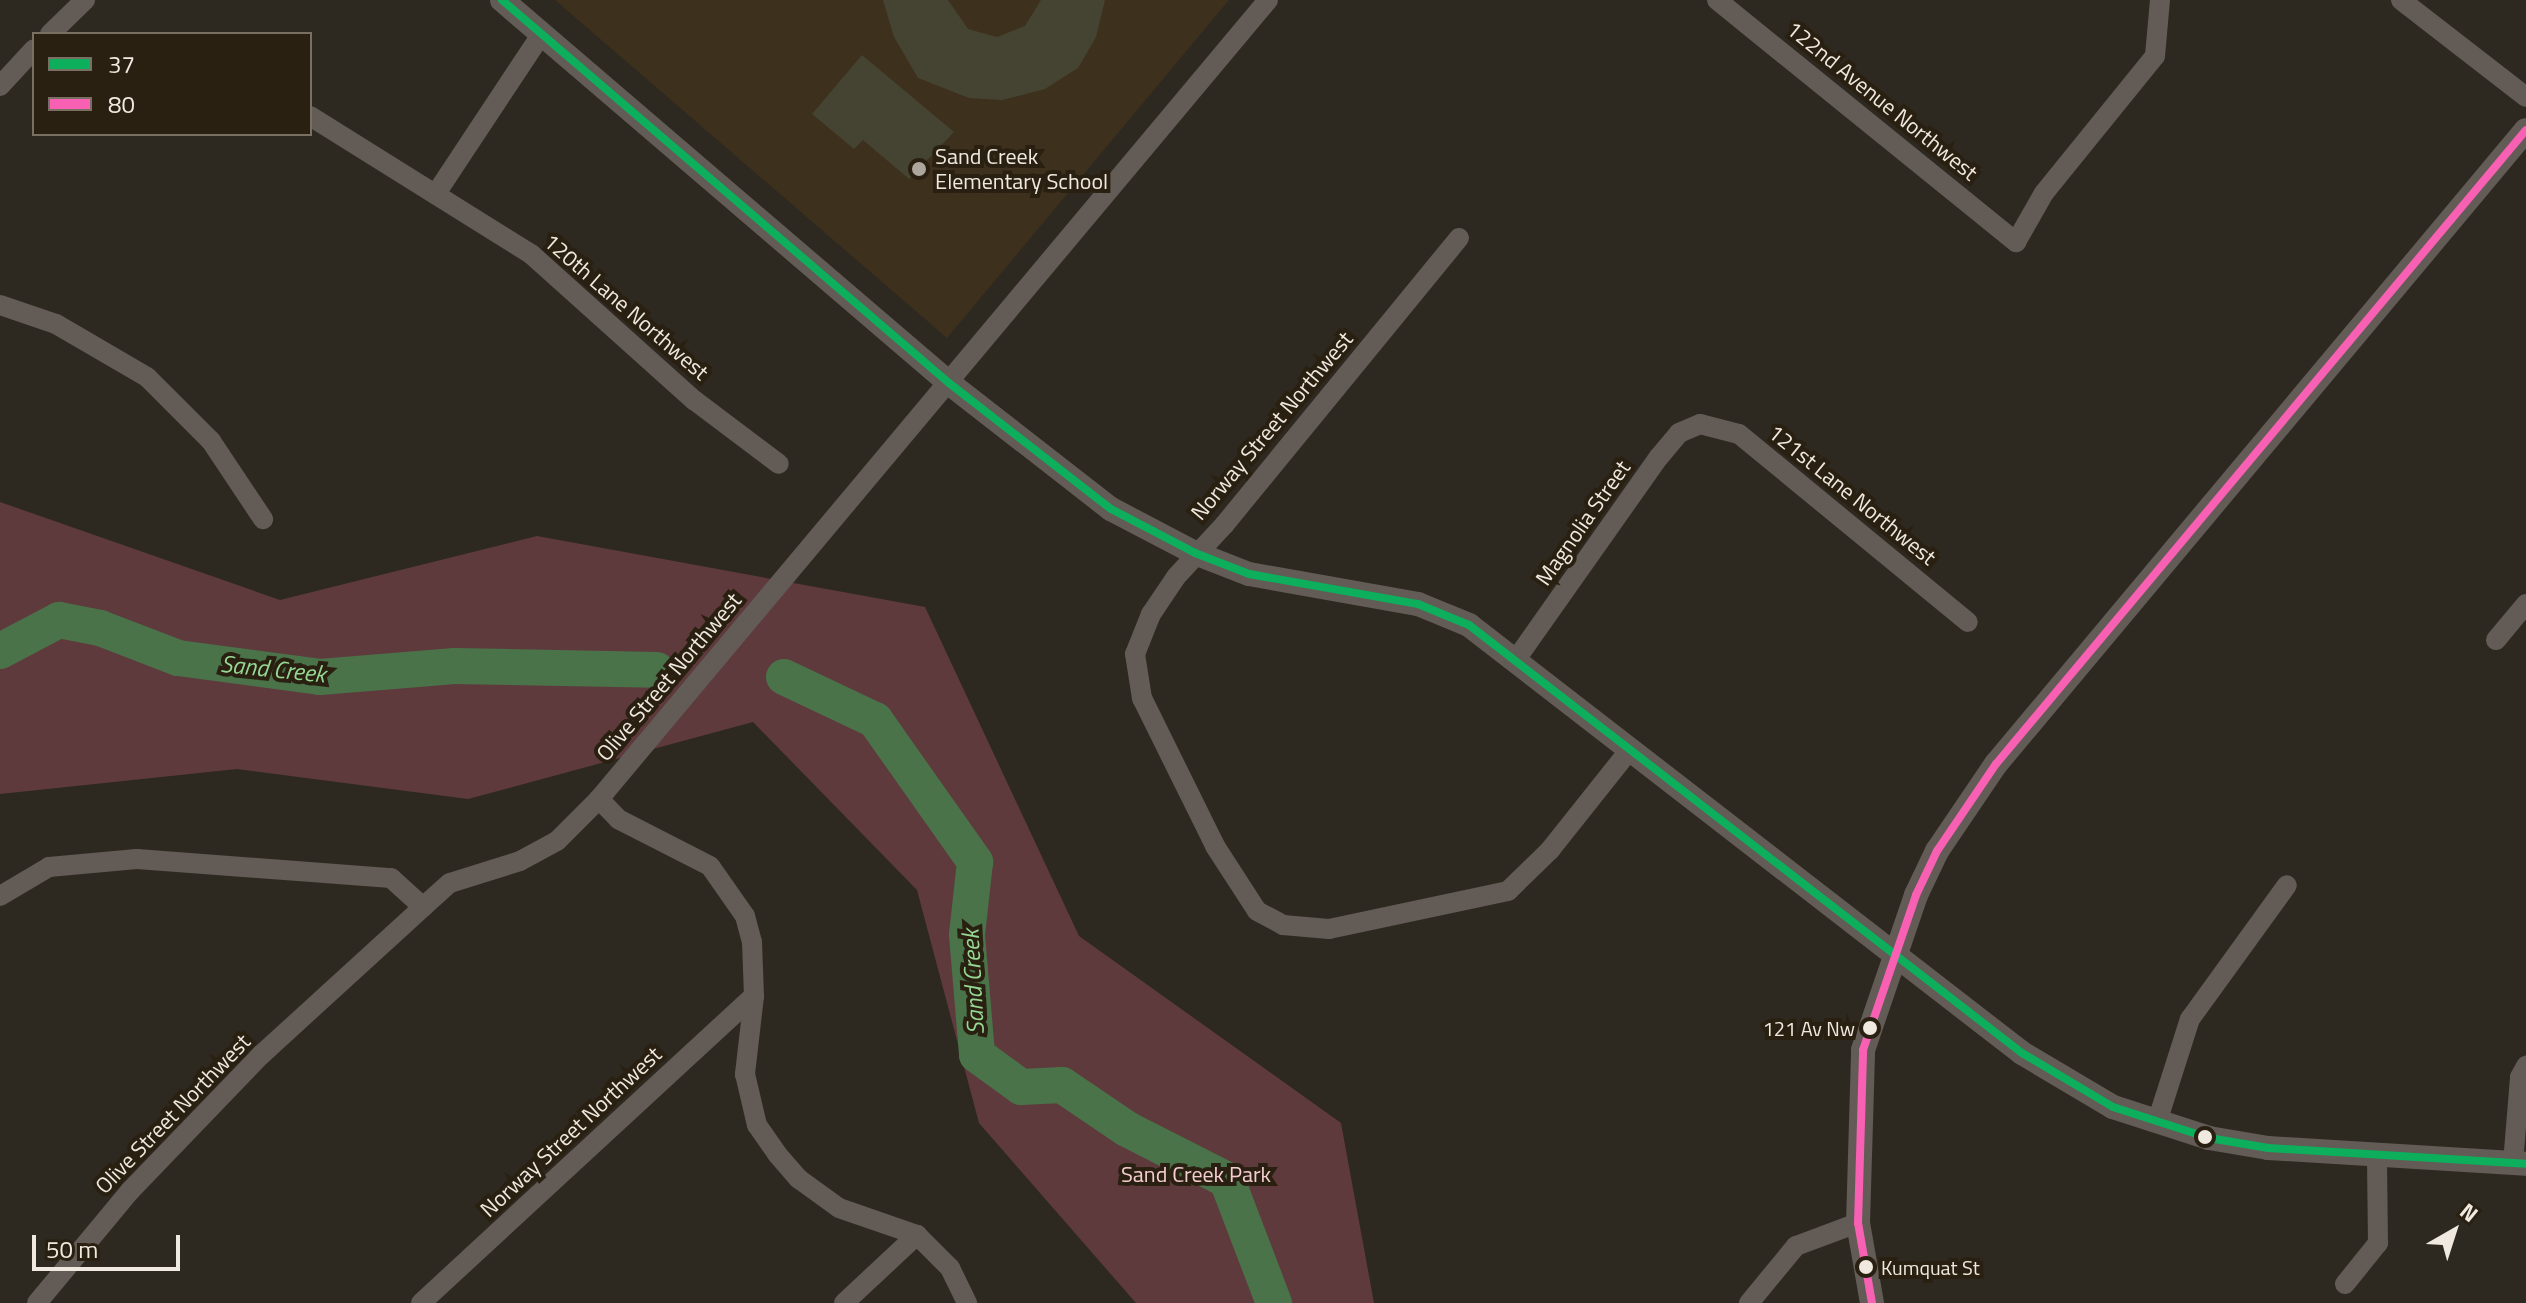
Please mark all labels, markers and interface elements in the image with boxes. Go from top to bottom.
street label: 122nd Avenue Northwest [1781,16,1983,186]
legend [32,32,312,136]
text: 37 [108,46,135,82]
text: 80 [108,86,135,122]
place label: Sand Creek Elementary School [935,143,1108,194]
marker: Sand Creek Elementary School [910,160,928,178]
street label: 120th Lane Northwest [538,228,714,386]
street label: Norway Street Northwest [1185,326,1359,526]
street label: 121st Lane Northwest [1763,419,1941,571]
street label: Magnolia Street [1530,455,1636,591]
street label: Olive Street Northwest [591,588,747,766]
water label: Sand Creek [219,649,327,689]
water label: Sand Creek [956,929,990,1035]
place label: 121 Av Nw [1763,1016,1855,1040]
marker: 121 Av Nw [1862,1020,1878,1036]
street label: Olive Street Northwest [90,1029,256,1199]
street label: Norway Street Northwest [475,1041,667,1223]
unlabelled marker [2197,1129,2213,1145]
park label: Sand Creek Park [1121,1162,1271,1188]
north arrow [2414,1191,2494,1271]
text: N [2452,1194,2486,1230]
scale bar [36,1219,184,1269]
text: 50 m [46,1231,98,1267]
place label: Kumquat St [1881,1255,1980,1279]
marker: Kumquat St [1858,1259,1874,1275]

